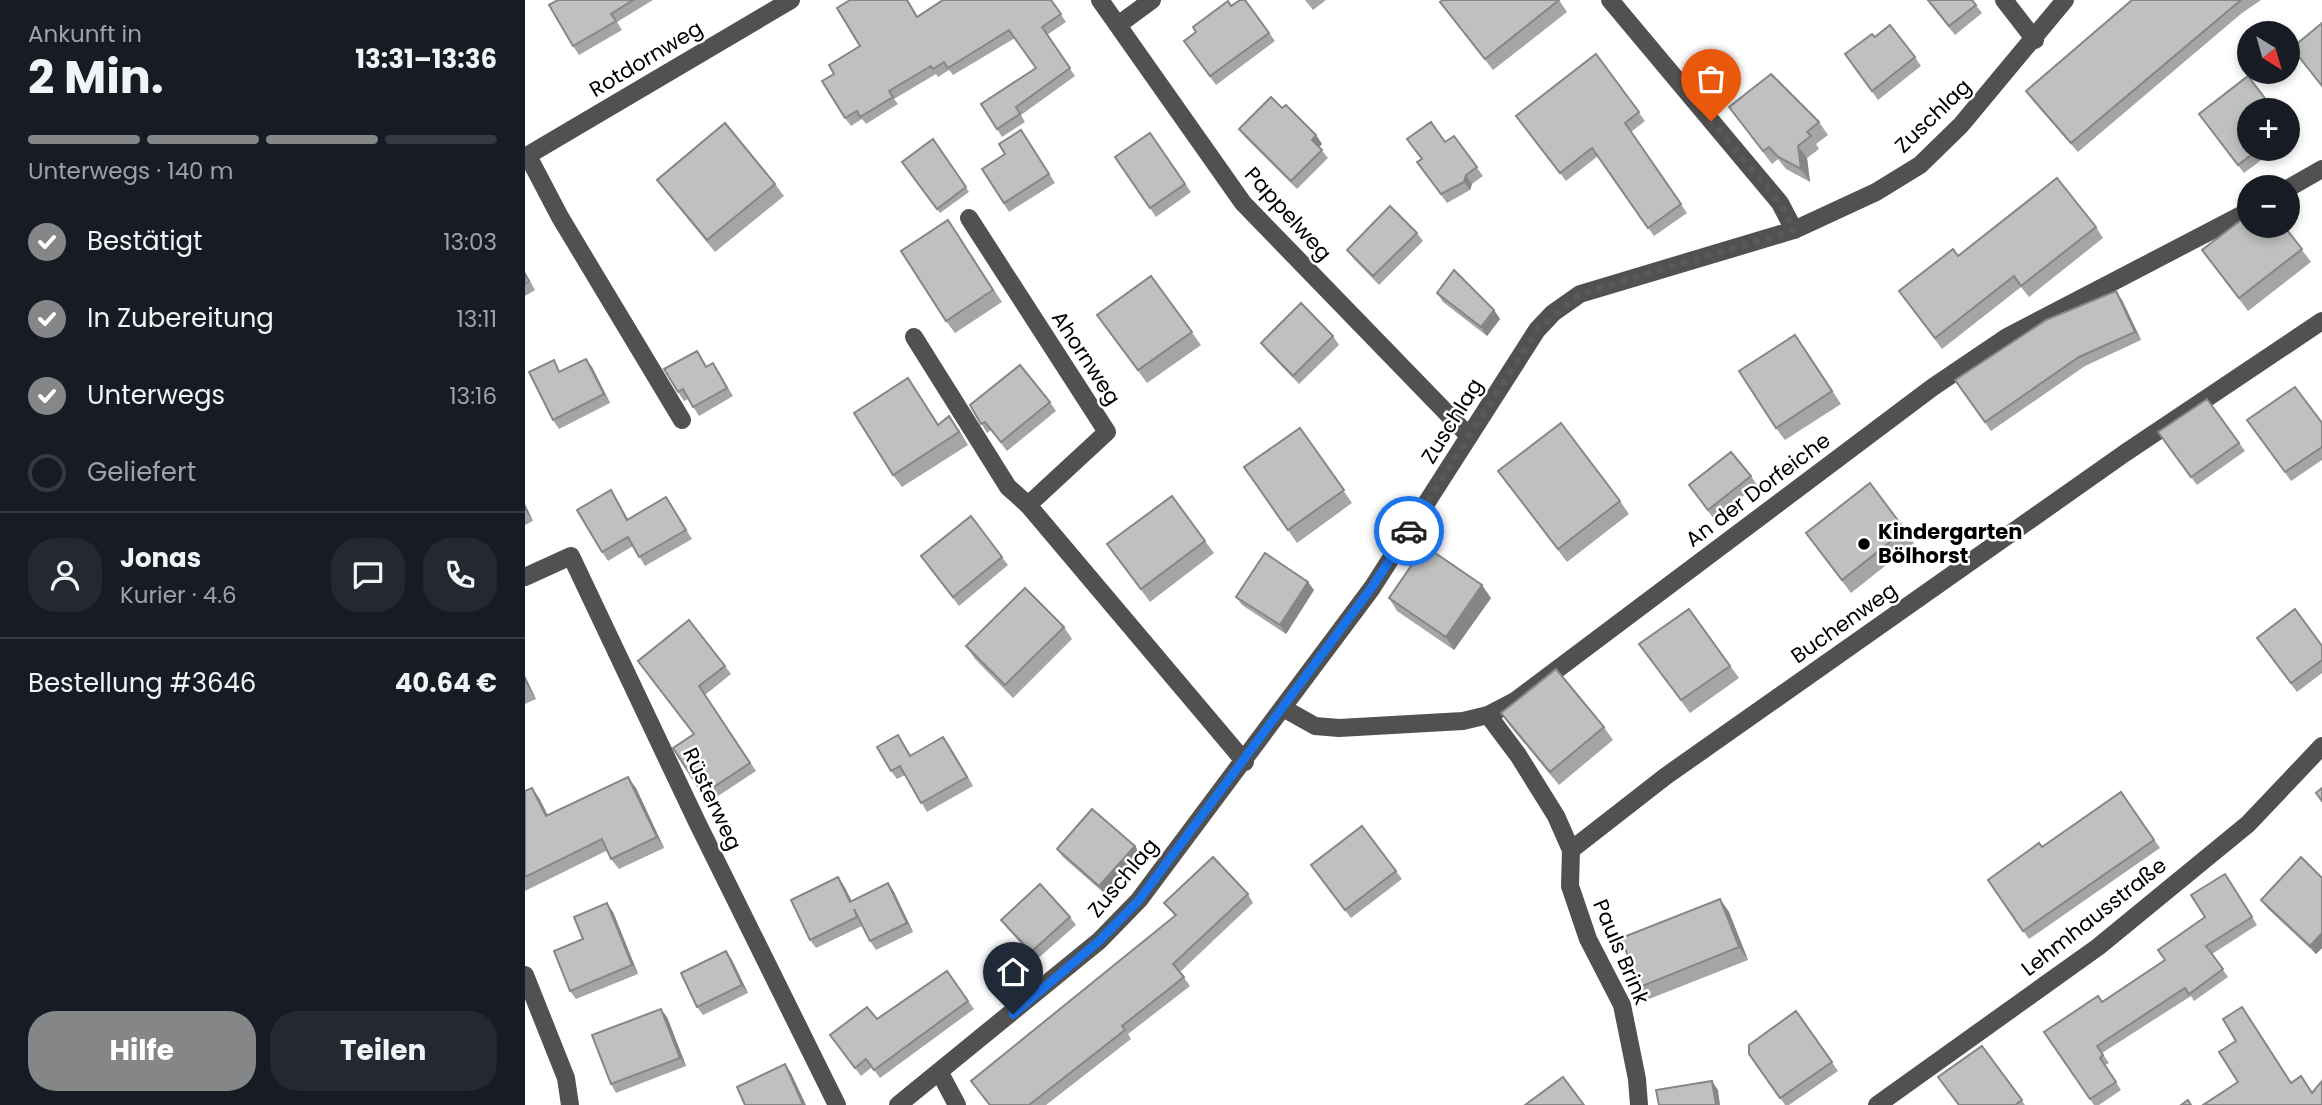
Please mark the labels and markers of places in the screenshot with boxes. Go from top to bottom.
pin [1681,49,1741,121]
place label: Kindergarten Bölhorst [1878,517,2022,570]
marker: Kindergarten Bölhorst [1856,536,1872,552]
pin [983,942,1043,1014]

